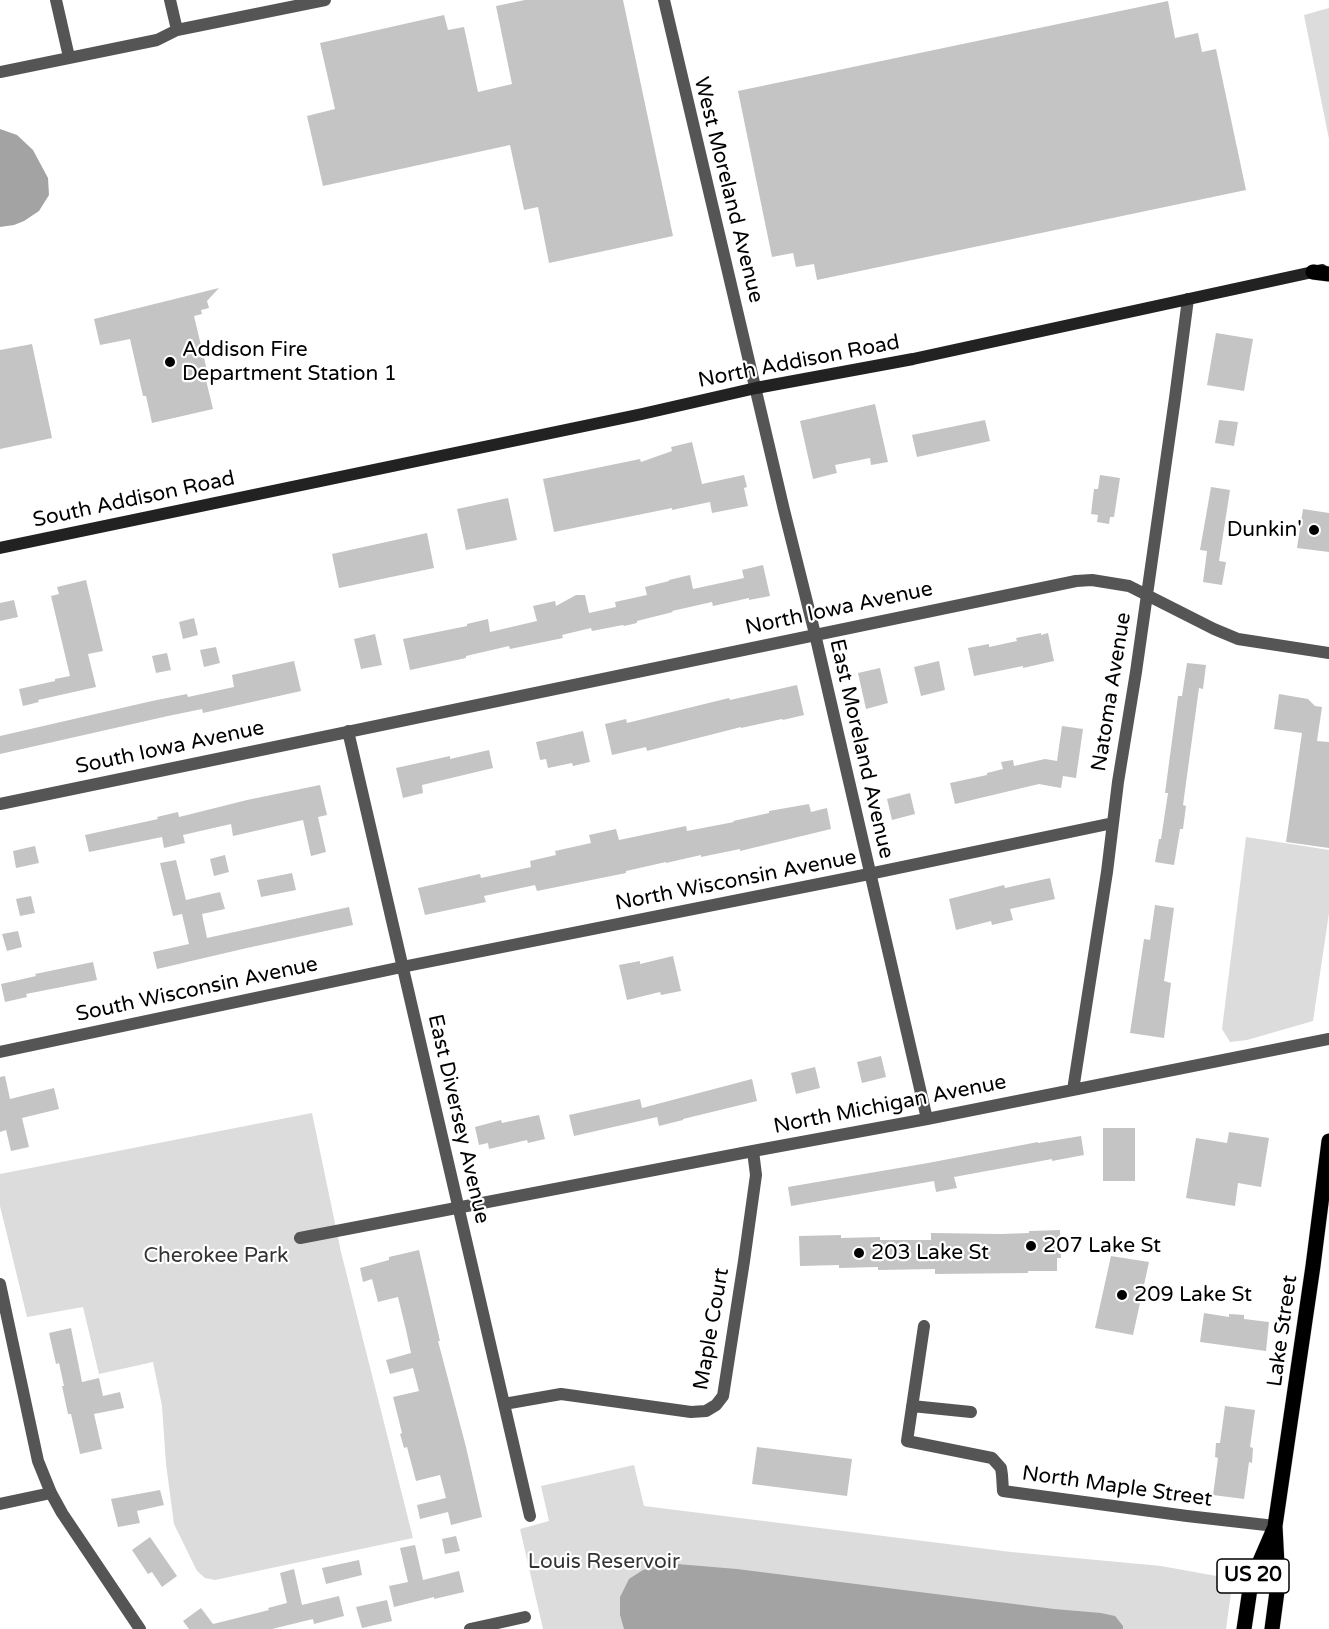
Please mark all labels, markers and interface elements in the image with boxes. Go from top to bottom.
street label: West Moreland Avenue [688,75,768,305]
street label: North Addison Road [696,330,902,394]
place label: Addison Fire Department Station 1 [182,337,397,387]
marker: Addison Fire Department Station 1 [163,355,177,369]
street label: South Addison Road [31,466,237,534]
place label: Dunkin' [1227,517,1302,543]
marker: Dunkin' [1307,523,1321,537]
street label: North Iowa Avenue [743,577,935,641]
street label: Natoma Avenue [1087,611,1137,773]
street label: East Moreland Avenue [823,637,899,861]
street label: South Iowa Avenue [73,716,267,780]
street label: North Wisconsin Avenue [613,845,859,917]
street label: South Wisconsin Avenue [74,952,320,1028]
street label: East Diversey Avenue [422,1012,494,1226]
street label: North Michigan Avenue [771,1070,1009,1140]
place label: 207 Lake St [1043,1233,1161,1259]
marker: 207 Lake St [1024,1239,1038,1253]
place label: 203 Lake St [871,1240,989,1266]
park label: Cherokee Park [143,1243,289,1269]
marker: 203 Lake St [852,1246,866,1260]
street label: Maple Court [689,1266,735,1392]
street label: Lake Street [1263,1274,1303,1388]
place label: 209 Lake St [1134,1282,1252,1308]
marker: 209 Lake St [1115,1288,1129,1302]
street label: North Maple Street [1020,1461,1214,1513]
park label: Louis Reservoir [528,1549,680,1575]
road number: US 20 [1217,1559,1289,1593]

